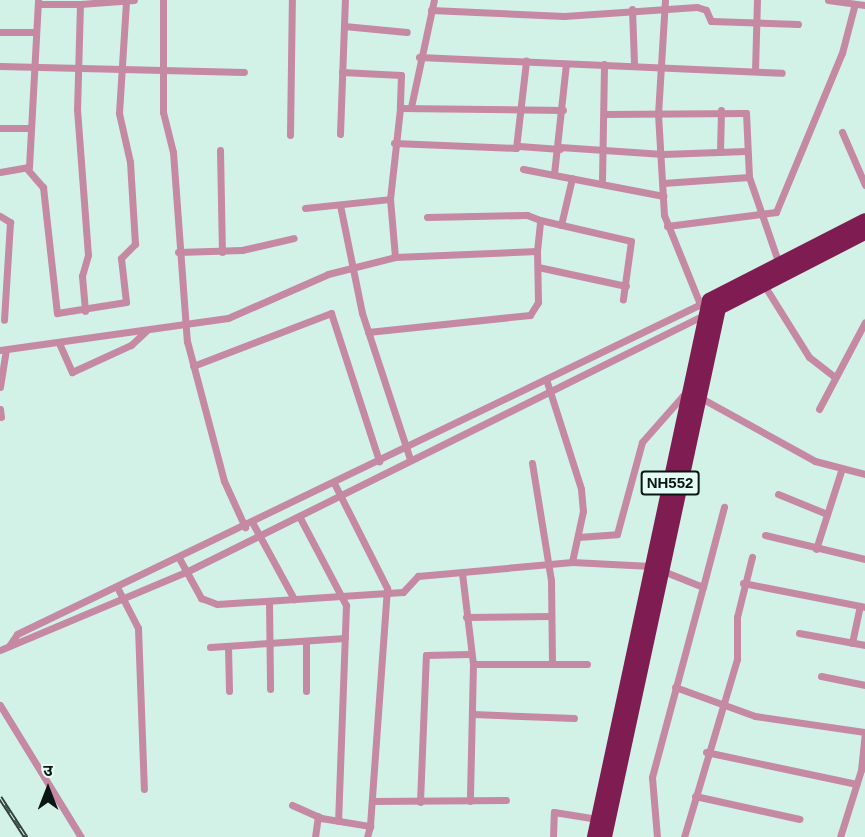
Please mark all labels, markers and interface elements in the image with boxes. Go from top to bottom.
road number: NH552 [640,471,700,495]
north arrow [18,759,78,819]
text: उ [43,762,53,779]

